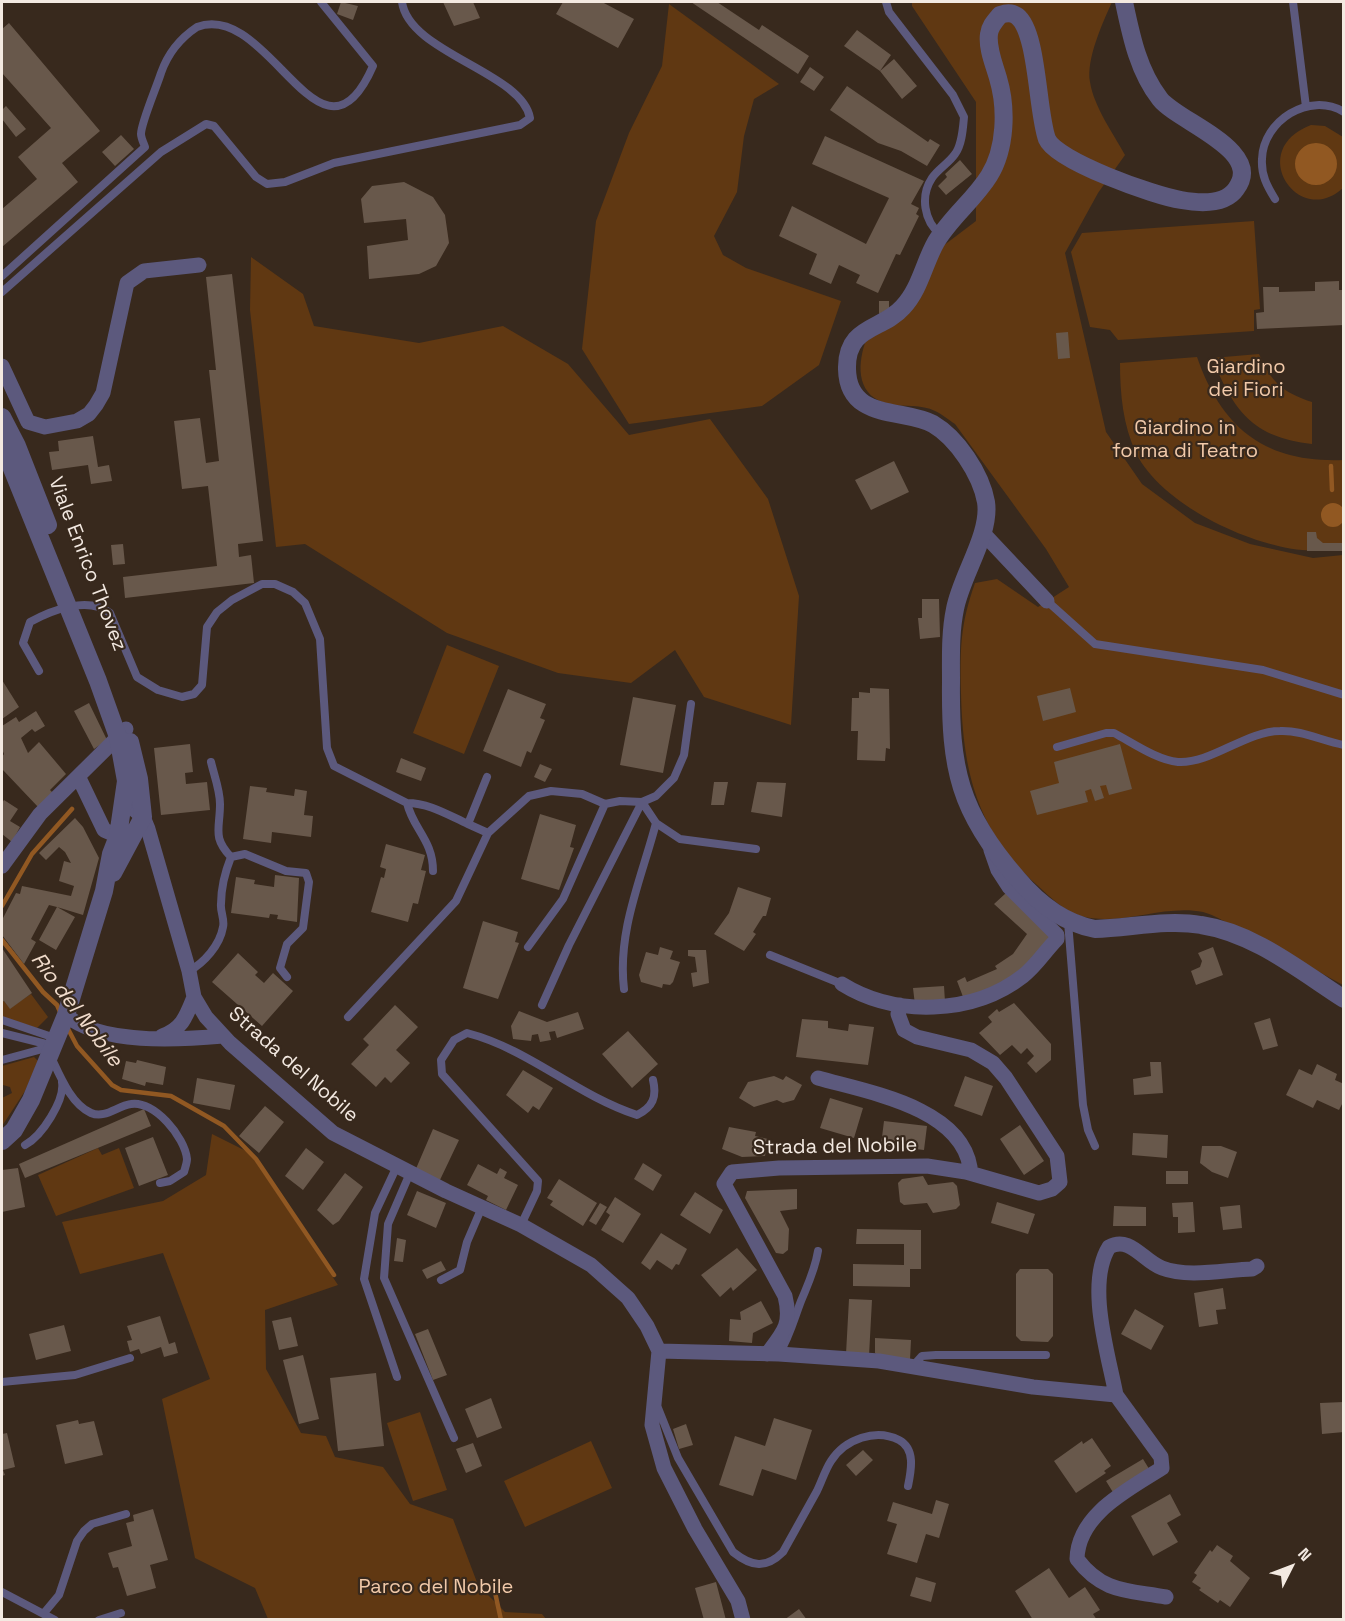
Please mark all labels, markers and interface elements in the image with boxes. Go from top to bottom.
park label: Giardino dei Fiori [1206,356,1286,403]
park label: Giardino in forma di Teatro [1112,417,1258,464]
street label: Viale Enrico Thovez [43,474,131,654]
water label: Rio del Nobile [25,948,127,1072]
street label: Strada del Nobile [223,1002,363,1128]
street label: Strada del Nobile [753,1134,917,1160]
north arrow [1261,1537,1321,1597]
text: N [1293,1544,1316,1566]
park label: Parco del Nobile [359,1576,513,1600]

